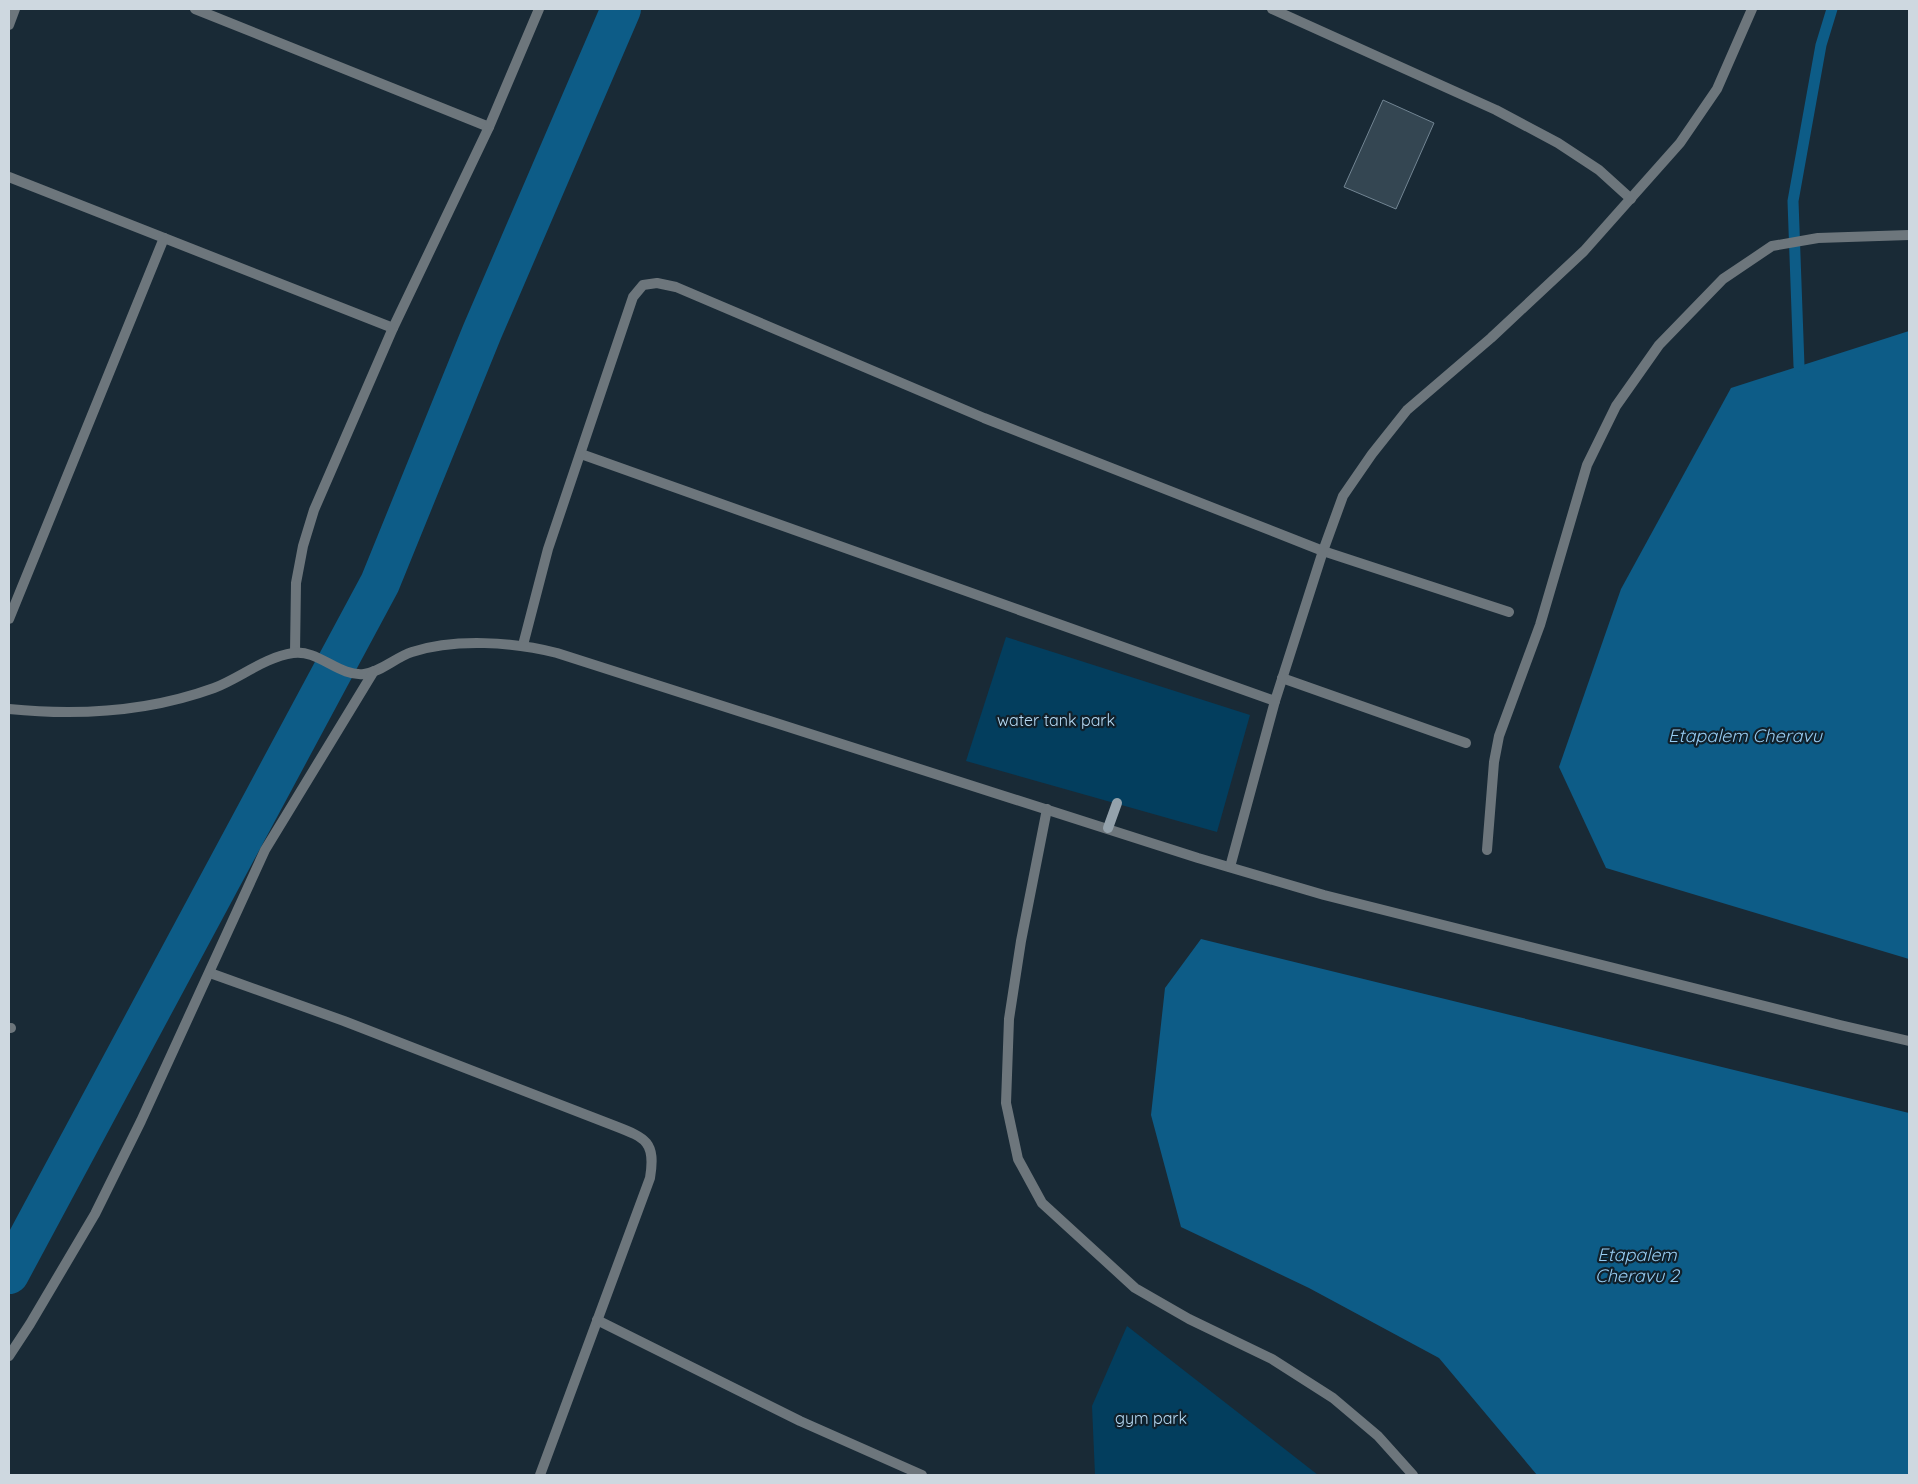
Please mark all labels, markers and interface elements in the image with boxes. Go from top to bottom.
park label: water tank park [997,710,1115,730]
water label: Etapalem Cheravu [1668,724,1824,747]
water label: Etapalem Cheravu 2 [1595,1243,1681,1287]
park label: gym park [1115,1408,1187,1428]

